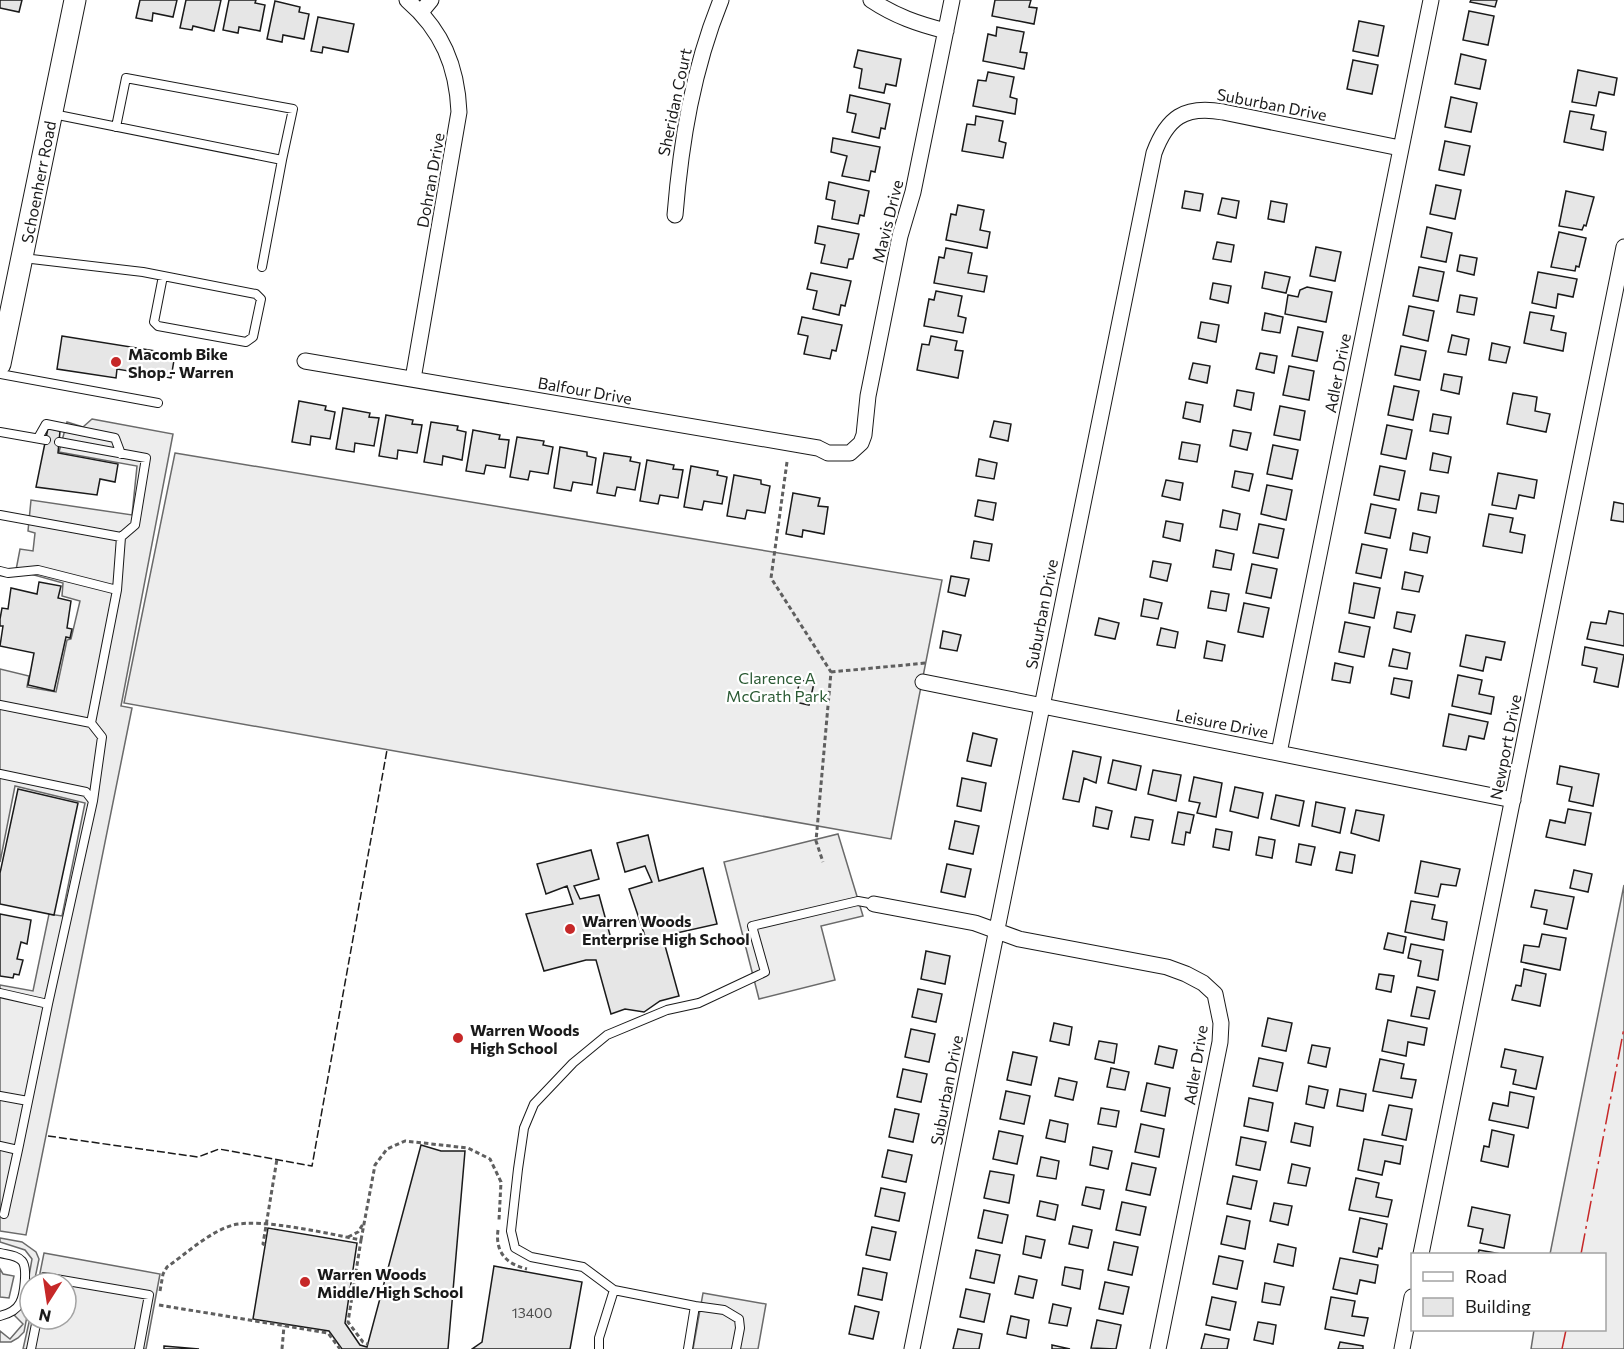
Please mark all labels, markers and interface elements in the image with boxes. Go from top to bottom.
street label: Sheridan Court [653,46,695,158]
street label: Suburban Drive [1215,84,1329,124]
street label: Schoenherr Road [17,119,59,245]
street label: Dohran Drive [412,131,448,229]
street label: Mavis Drive [868,178,906,264]
street label: Adler Drive [1320,332,1354,414]
place label: Macomb Bike Shop - Warren [128,344,234,381]
marker: Macomb Bike Shop - Warren [109,355,123,369]
street label: Balfour Drive [536,372,634,408]
street label: Suburban Drive [1021,557,1061,671]
park label: Clarence A McGrath Park [726,668,828,705]
street label: Newport Drive [1485,693,1525,801]
street label: Leisure Drive [1174,705,1270,741]
place label: Warren Woods Enterprise High School [582,911,750,948]
marker: Warren Woods Enterprise High School [563,922,577,936]
place label: Warren Woods High School [470,1020,580,1057]
street label: Adler Drive [1179,1024,1211,1106]
marker: Warren Woods High School [451,1031,465,1045]
street label: Suburban Drive [926,1033,966,1147]
legend [1411,1253,1606,1331]
place label: Warren Woods Middle/High School [317,1264,463,1301]
text: Road [1465,1265,1507,1287]
north arrow [18,1271,78,1331]
marker: Warren Woods Middle/High School [298,1275,312,1289]
text: Building [1465,1295,1531,1317]
house number: 13400 [512,1304,552,1321]
text: N [37,1306,53,1327]

